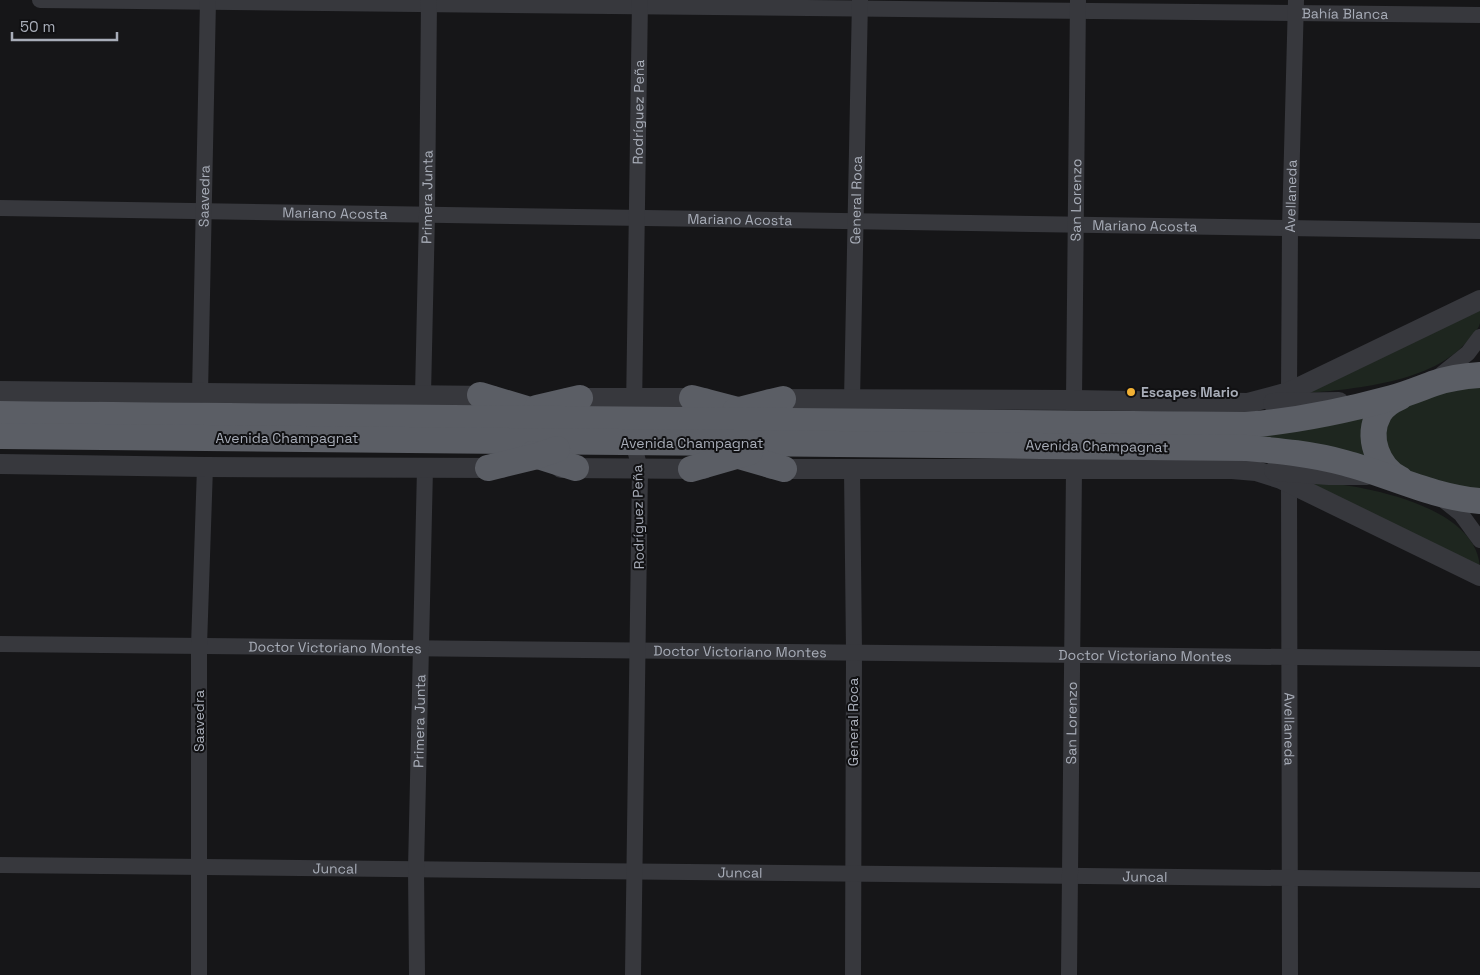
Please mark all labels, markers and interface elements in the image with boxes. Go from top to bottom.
street label: Bahía Blanca [1301,4,1388,23]
scale bar [12,10,118,42]
text: 50 m [20,17,55,36]
street label: Rodríguez Peña [629,59,648,165]
street label: Primera Junta [417,150,437,244]
street label: General Roca [846,156,866,244]
street label: San Lorenzo [1067,159,1085,241]
street label: Avellaneda [1281,159,1301,233]
street label: Saavedra [194,165,214,227]
street label: Mariano Acosta [282,203,388,223]
street label: Mariano Acosta [687,210,793,229]
street label: Mariano Acosta [1092,216,1198,236]
place label: Escapes Mario [1141,383,1239,401]
marker: Escapes Mario [1125,386,1137,398]
street label: Avenida Champagnat [216,429,358,447]
street label: Avenida Champagnat [621,434,763,452]
street label: Avenida Champagnat [1025,436,1169,456]
street label: Rodríguez Peña [628,464,648,570]
street label: Doctor Victoriano Montes [248,638,422,657]
street label: Doctor Victoriano Montes [653,642,827,661]
street label: Doctor Victoriano Montes [1058,646,1232,665]
street label: Primera Junta [409,674,429,768]
street label: General Roca [844,678,862,766]
street label: San Lorenzo [1062,682,1081,764]
street label: Saavedra [190,690,208,752]
street label: Avellaneda [1280,692,1299,766]
street label: Juncal [312,859,358,878]
street label: Juncal [717,863,763,882]
street label: Juncal [1122,867,1168,886]

